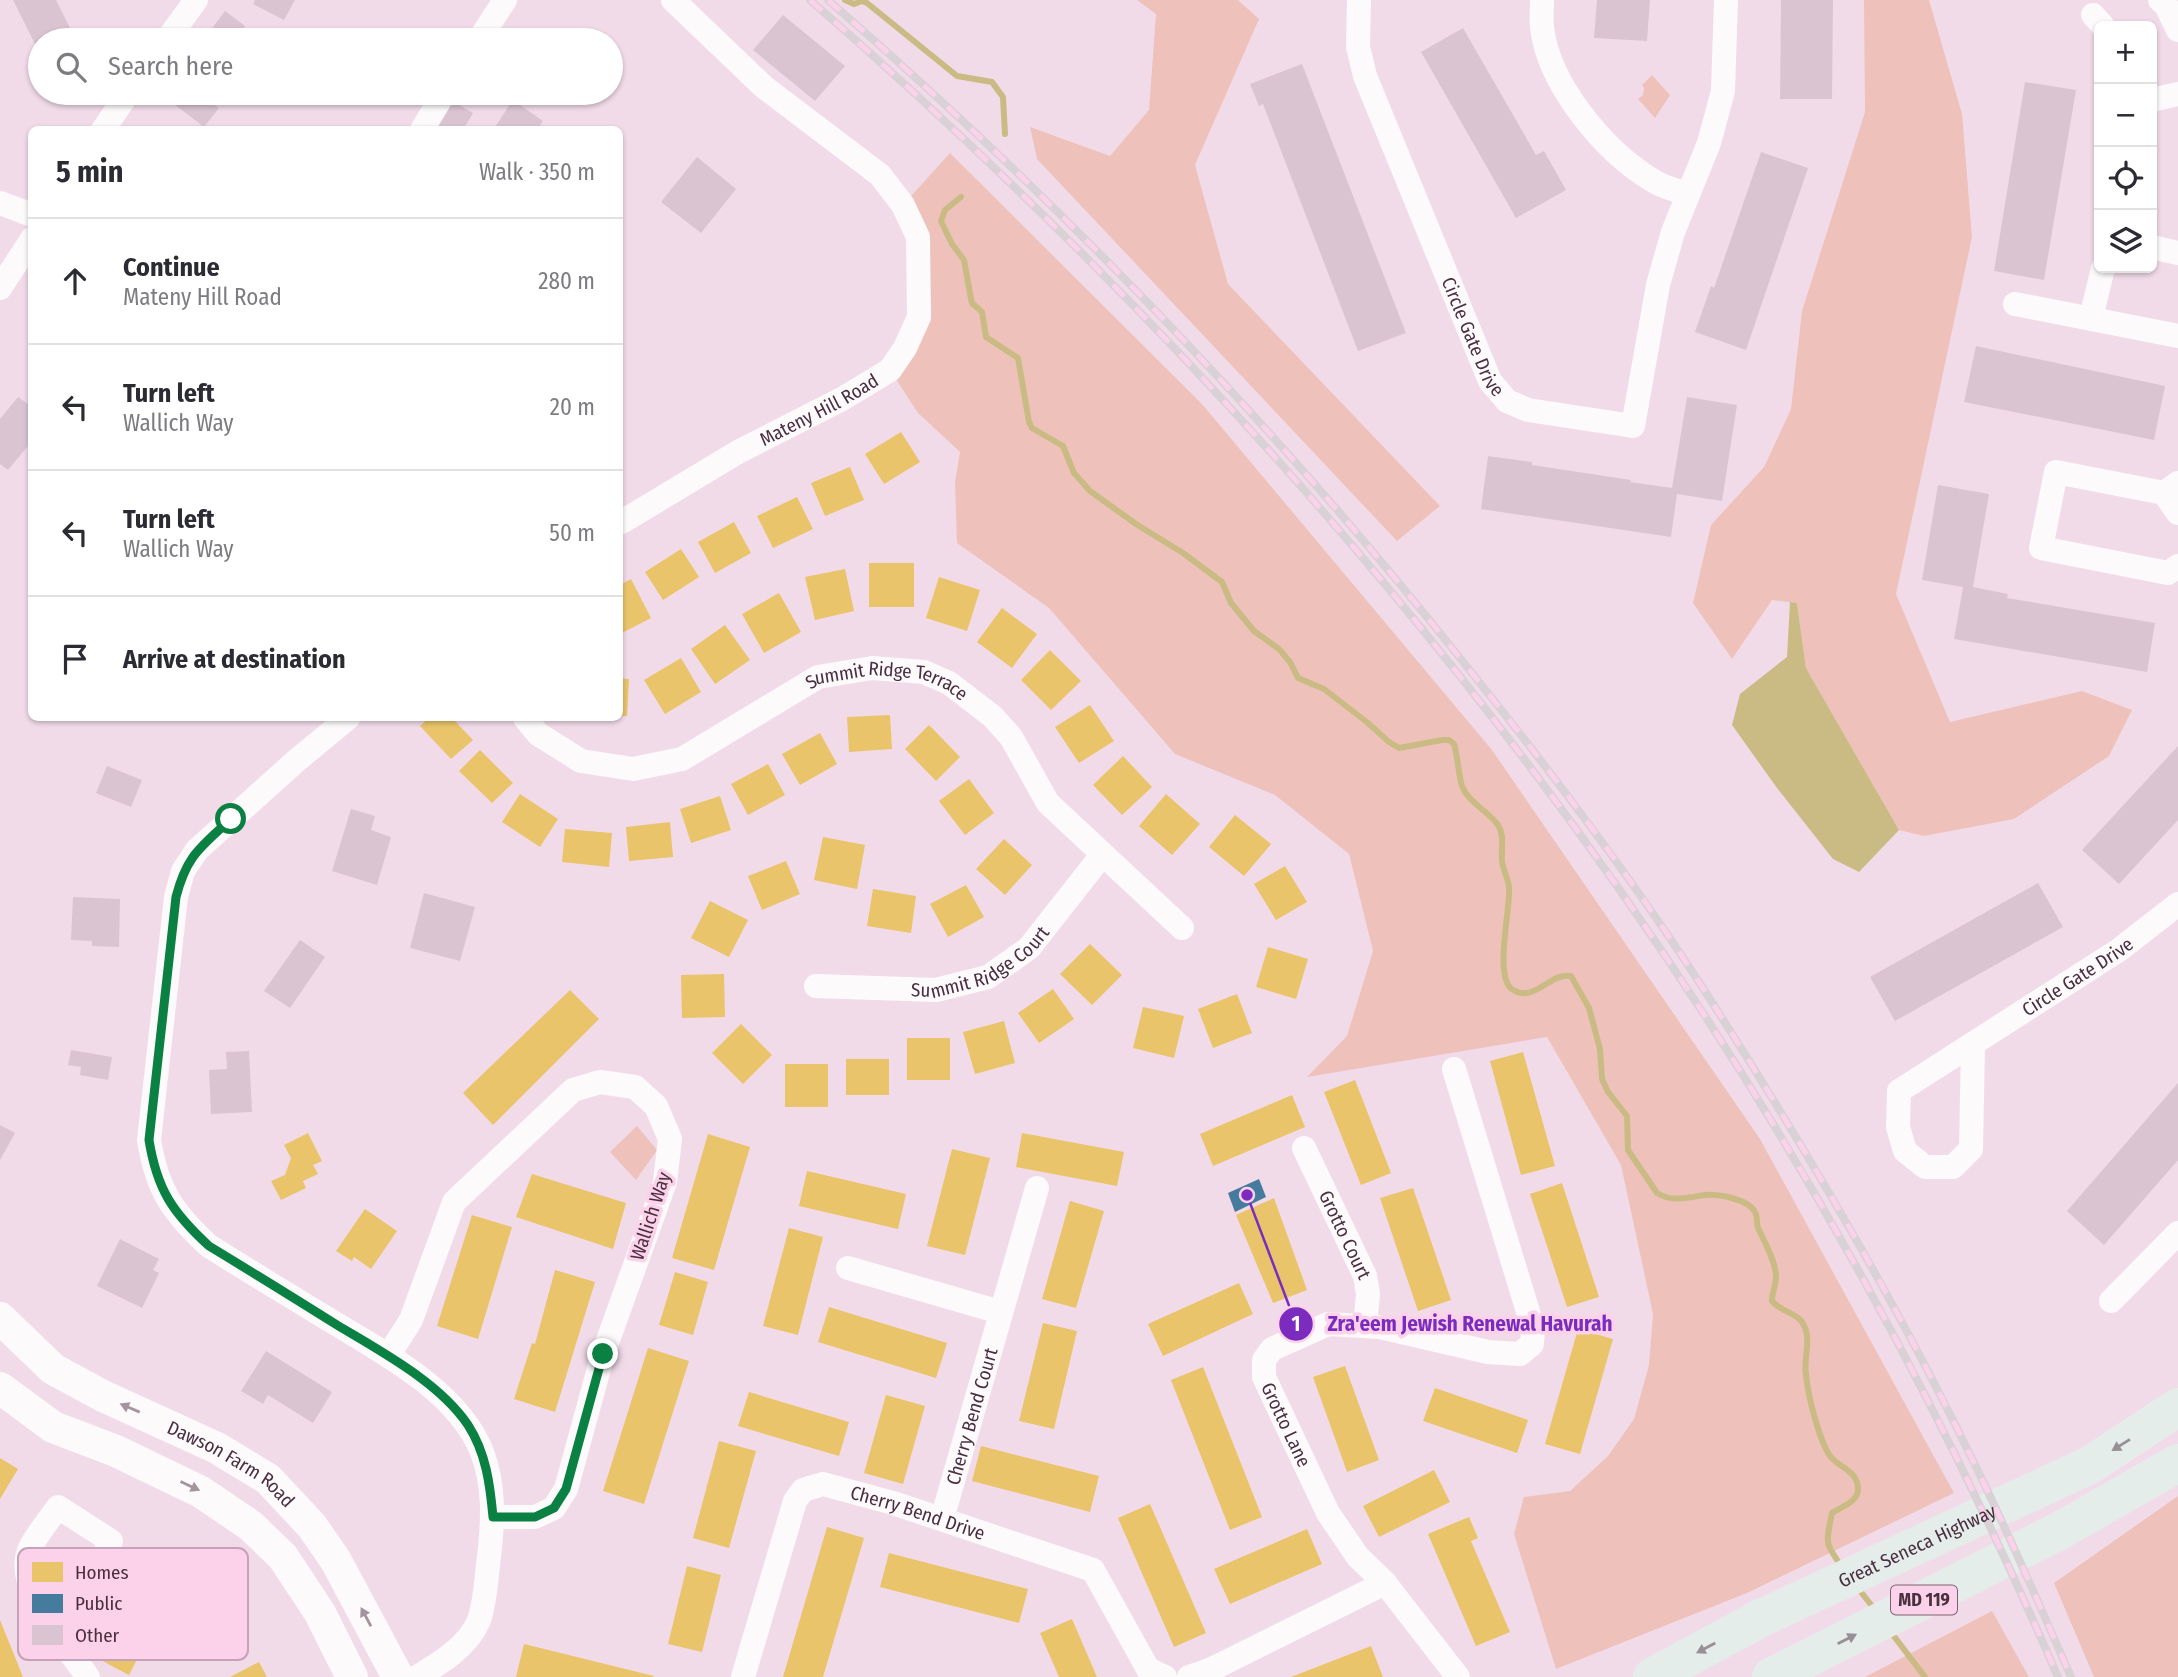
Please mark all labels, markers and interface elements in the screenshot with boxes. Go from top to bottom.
map controls [2094,21,2157,273]
button: + [2094,21,2157,84]
search box [28,28,623,105]
icon: search [52,48,90,86]
text: Search here [108,51,233,82]
button: − [2094,84,2157,147]
button: locate [2094,147,2157,210]
text: 5 min [56,154,123,190]
text: Walk · 350 m [479,158,595,186]
button: layers [2094,210,2157,273]
text: Continue [123,252,220,283]
icon: ahead [56,262,94,300]
text: 280 m [538,267,595,295]
street label: Circle Gate Drive [1437,274,1509,401]
text: Mateny Hill Road [123,283,282,311]
street label: Mateny Hill Road [756,369,883,451]
text: Turn left [123,378,215,409]
icon: left [56,388,94,426]
text: 20 m [550,393,595,421]
text: Wallich Way [123,409,234,437]
text: Turn left [123,504,215,535]
icon: left [56,514,94,552]
text: 50 m [549,519,595,547]
text: Wallich Way [123,535,234,563]
icon: arrive [56,640,94,678]
text: Arrive at destination [123,644,346,675]
street label: Summit Ridge Terrace [801,657,972,705]
route start [215,803,246,834]
street label: Summit Ridge Court [911,921,1054,1003]
street label: Circle Gate Drive [2018,932,2138,1021]
street label: Wallich Way [625,1169,676,1263]
street label: Grotto Court [1314,1187,1376,1284]
callout: Zra'eem Jewish Renewal Havurah [1279,1303,1627,1345]
text: 1 [1292,1311,1300,1337]
text: Zra'eem Jewish Renewal Havurah [1328,1311,1613,1337]
route end [587,1338,618,1369]
street label: Cherry Bend Court [941,1344,1003,1488]
street label: Grotto Lane [1256,1379,1316,1471]
one-way arrow [119,1402,140,1413]
street label: Dawson Farm Road [164,1416,299,1512]
one-way arrow [2112,1439,2131,1452]
one-way arrow [180,1481,200,1492]
street label: Cherry Bend Drive [848,1481,988,1545]
street label: Great Seneca Highway [1835,1499,2000,1592]
legend [18,1548,248,1660]
text: Homes [75,1561,129,1584]
road number: MD 119 [1891,1586,1957,1615]
text: Public [75,1592,122,1615]
one-way arrow [360,1607,372,1627]
text: Other [75,1624,120,1647]
one-way arrow [1837,1633,1857,1644]
one-way arrow [1696,1641,1716,1653]

